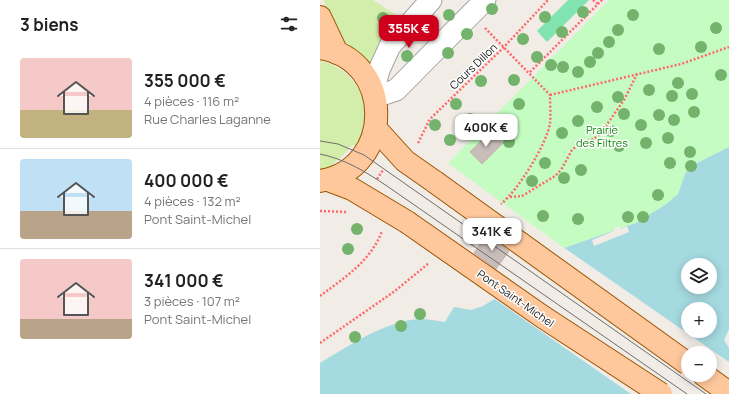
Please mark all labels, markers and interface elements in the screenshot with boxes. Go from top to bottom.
text: 3 biens [20,13,78,36]
icon: filters [278,13,300,35]
pin: 355K € [376,15,442,49]
text: 355K € [388,19,430,37]
street label: Cours Dillon [446,39,500,93]
text: 355 000 € [144,69,226,92]
icon: home [52,74,100,122]
text: 4 pièces · 116 m² [144,92,239,110]
text: Rue Charles Laganne [144,110,271,128]
pin: 400K € [453,114,519,148]
text: 400K € [464,118,508,136]
park label: Prairie des Filtres [576,122,628,150]
text: 400 000 € [144,169,229,192]
icon: home [52,175,100,223]
text: 4 pièces · 132 m² [144,192,241,210]
text: Pont Saint-Michel [144,210,251,228]
pin: 341K € [459,218,525,252]
text: 341K € [472,222,512,240]
map controls [681,258,717,382]
button: layers [681,258,717,294]
street label: Pont Saint-Michel [475,266,557,330]
text: 341 000 € [144,269,224,292]
icon: home [52,275,100,323]
text: 3 pièces · 107 m² [144,292,240,310]
button: + [681,302,717,338]
text: Pont Saint-Michel [144,310,251,328]
button: − [681,346,717,382]

